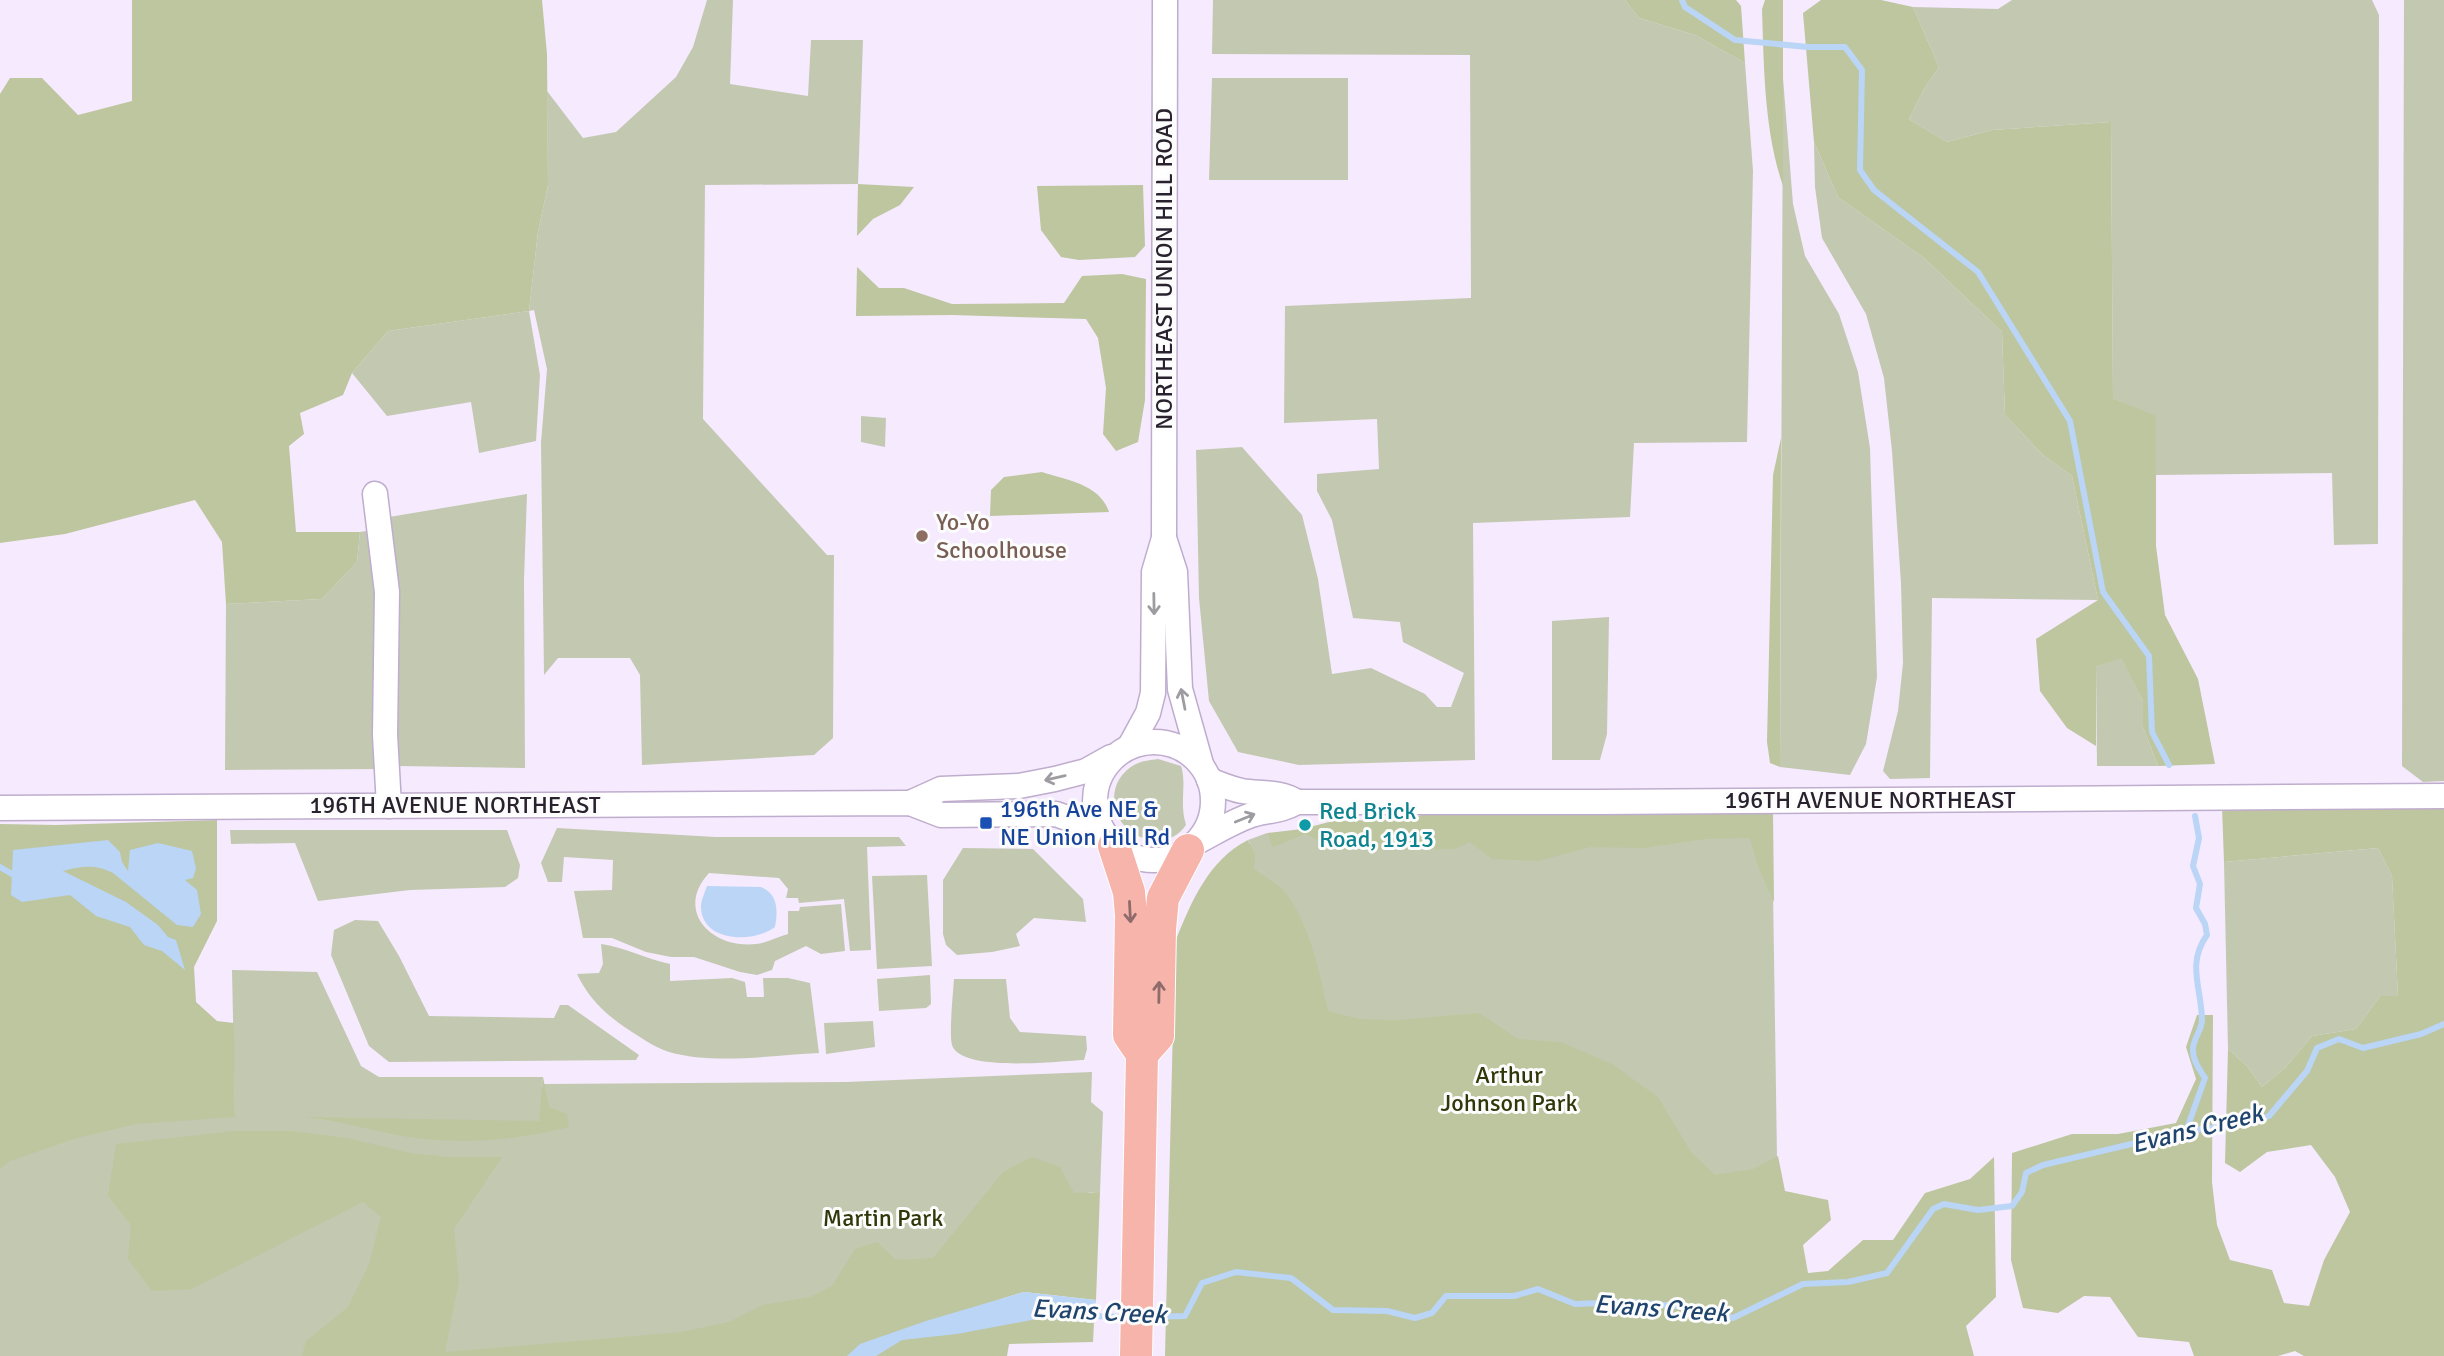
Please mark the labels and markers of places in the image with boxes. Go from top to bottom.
place label: Yo-Yo Schoolhouse [936,507,1067,565]
marker: Yo-Yo Schoolhouse [914,528,930,544]
place label: 196th Ave NE & NE Union Hill Rd [1000,794,1170,852]
place label: Red Brick Road, 1913 [1319,796,1434,854]
marker: 196th Ave NE & NE Union Hill Rd [978,815,994,831]
marker: Red Brick Road, 1913 [1297,817,1313,833]

